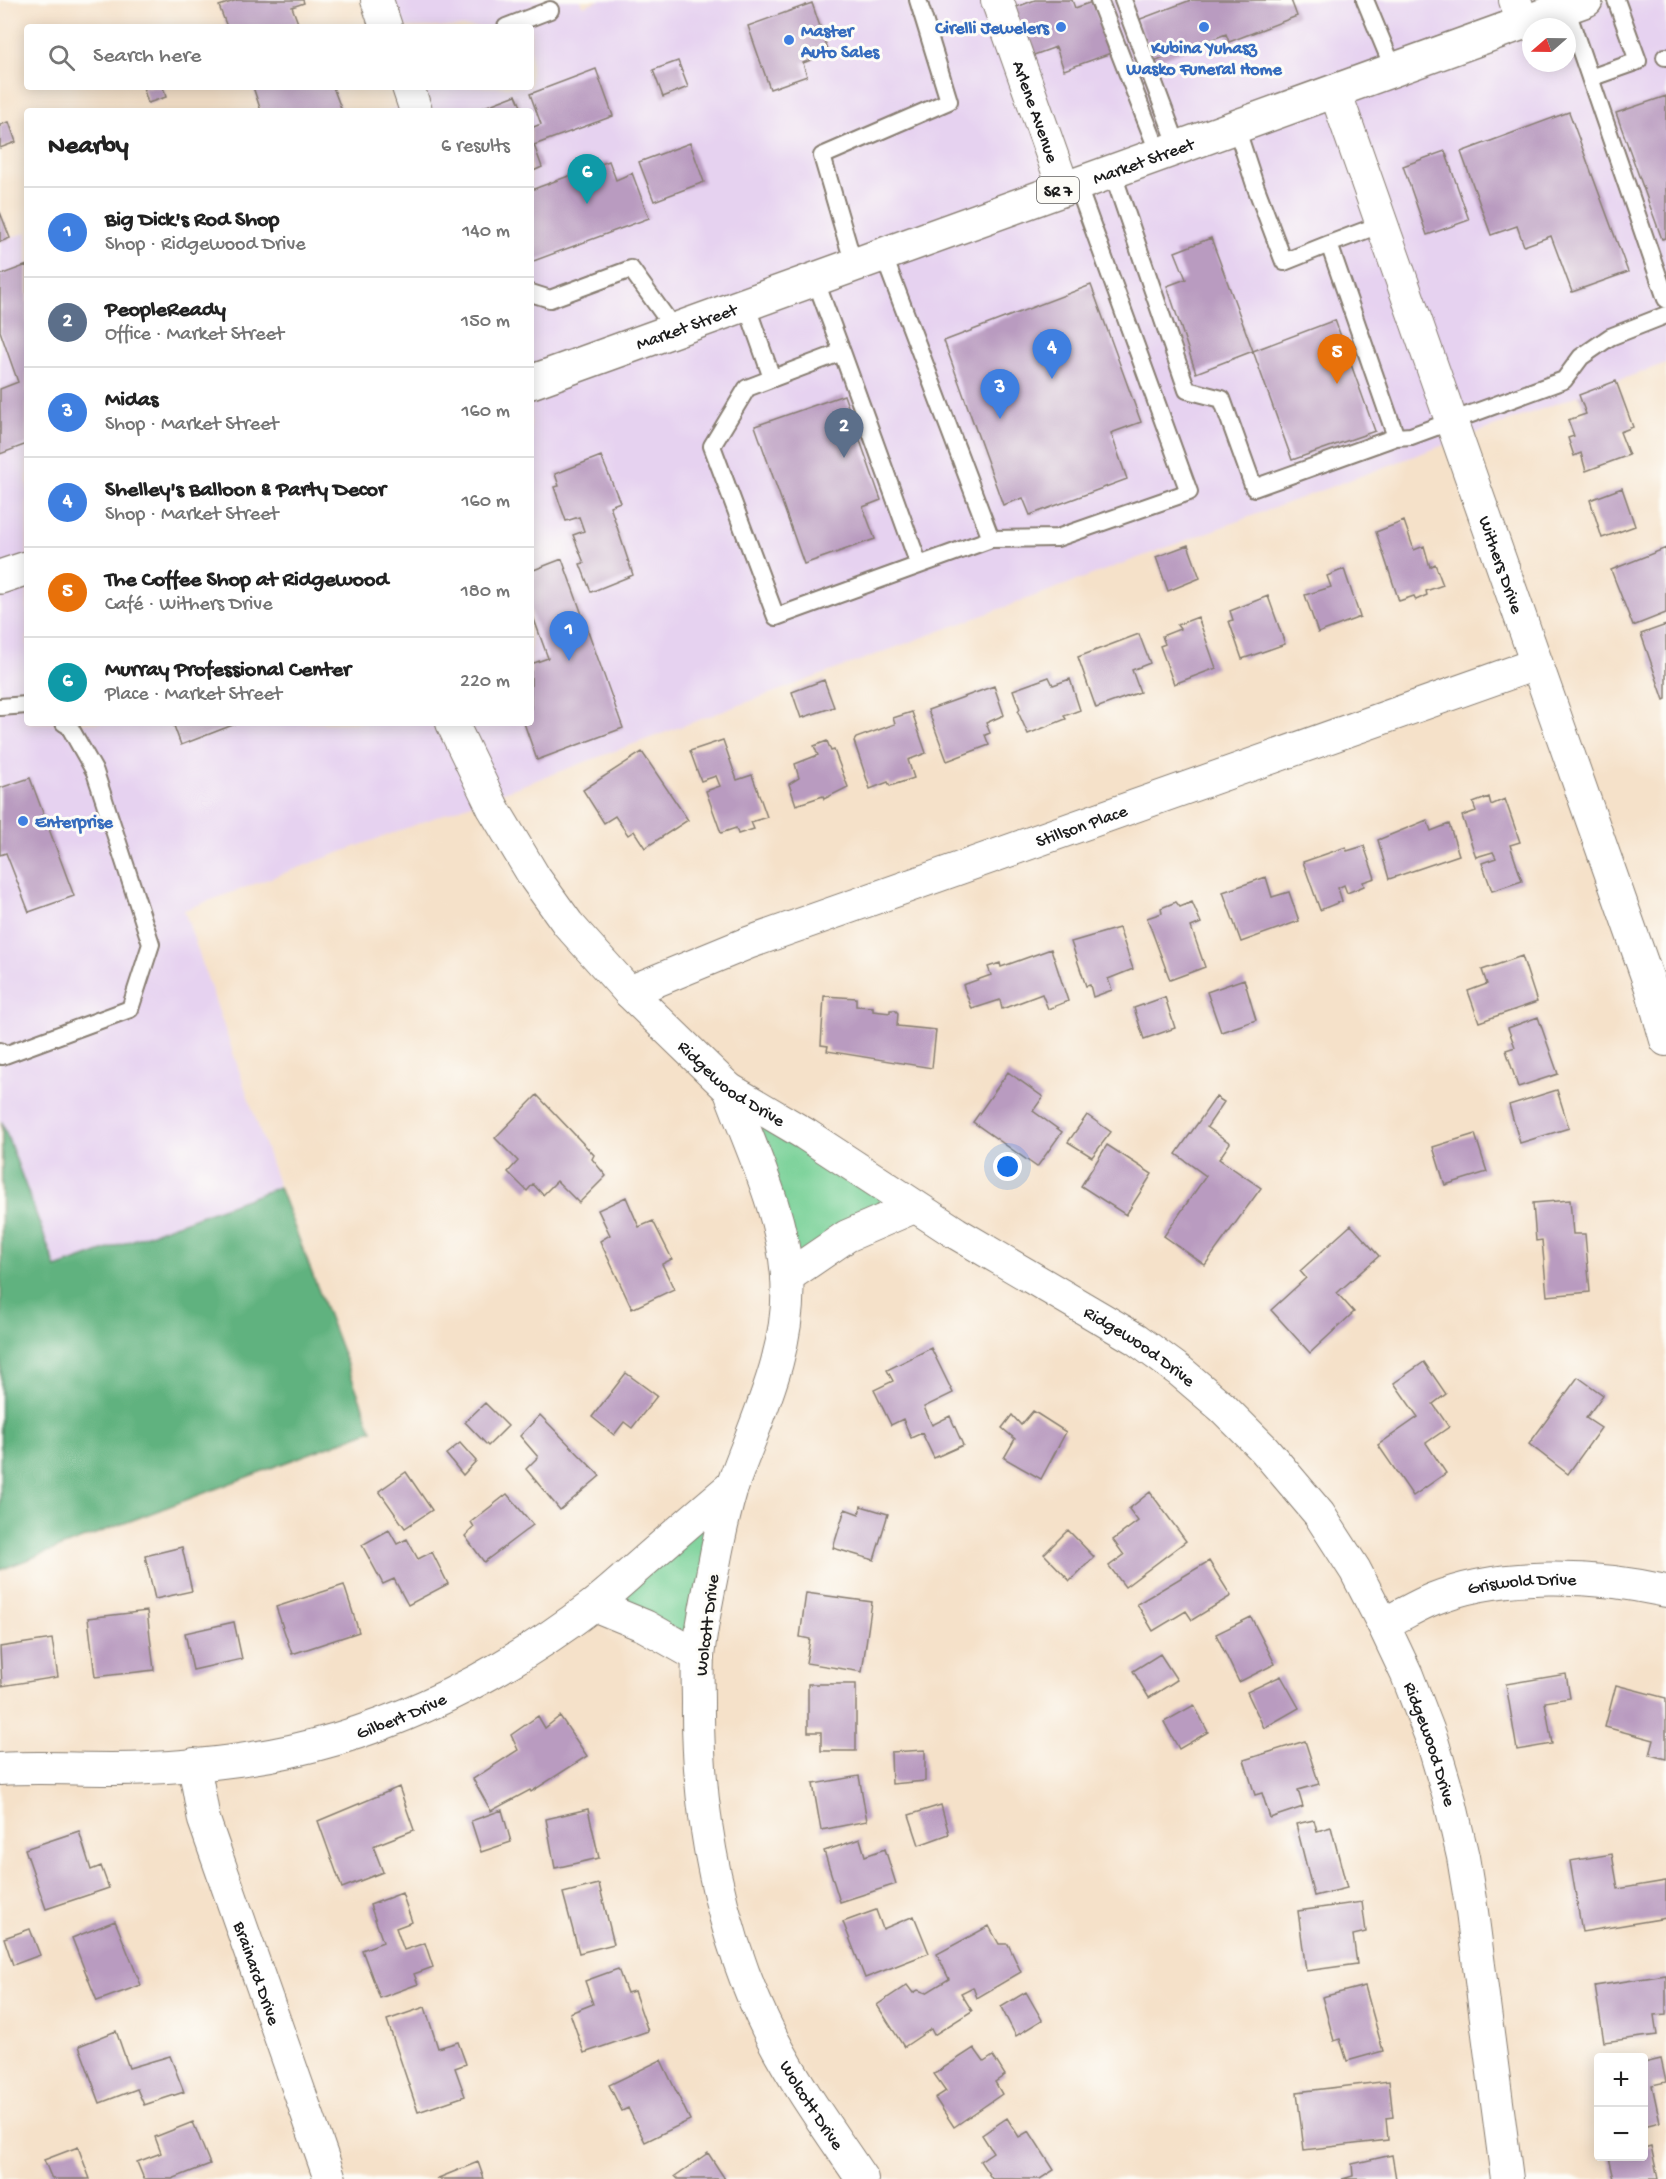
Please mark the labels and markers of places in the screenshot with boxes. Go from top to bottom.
place label: Cirelli Jewelers [934,19,1050,40]
marker: Cirelli Jewelers [1054,20,1068,34]
marker: Kubina Yuhasz Wasko Funeral Home [1197,20,1211,34]
place label: Master Auto Sales [800,22,881,64]
marker: Master Auto Sales [782,33,796,47]
place label: Kubina Yuhasz Wasko Funeral Home [1125,39,1282,81]
pin: 6 [568,154,606,204]
pin: 4 [1032,330,1072,379]
pin: 5 [1318,334,1356,384]
pin: 3 [980,370,1020,419]
pin: 2 [824,408,864,458]
pin: 1 [550,612,588,661]
place label: Enterprise [35,813,114,834]
marker: Enterprise [16,814,30,828]

